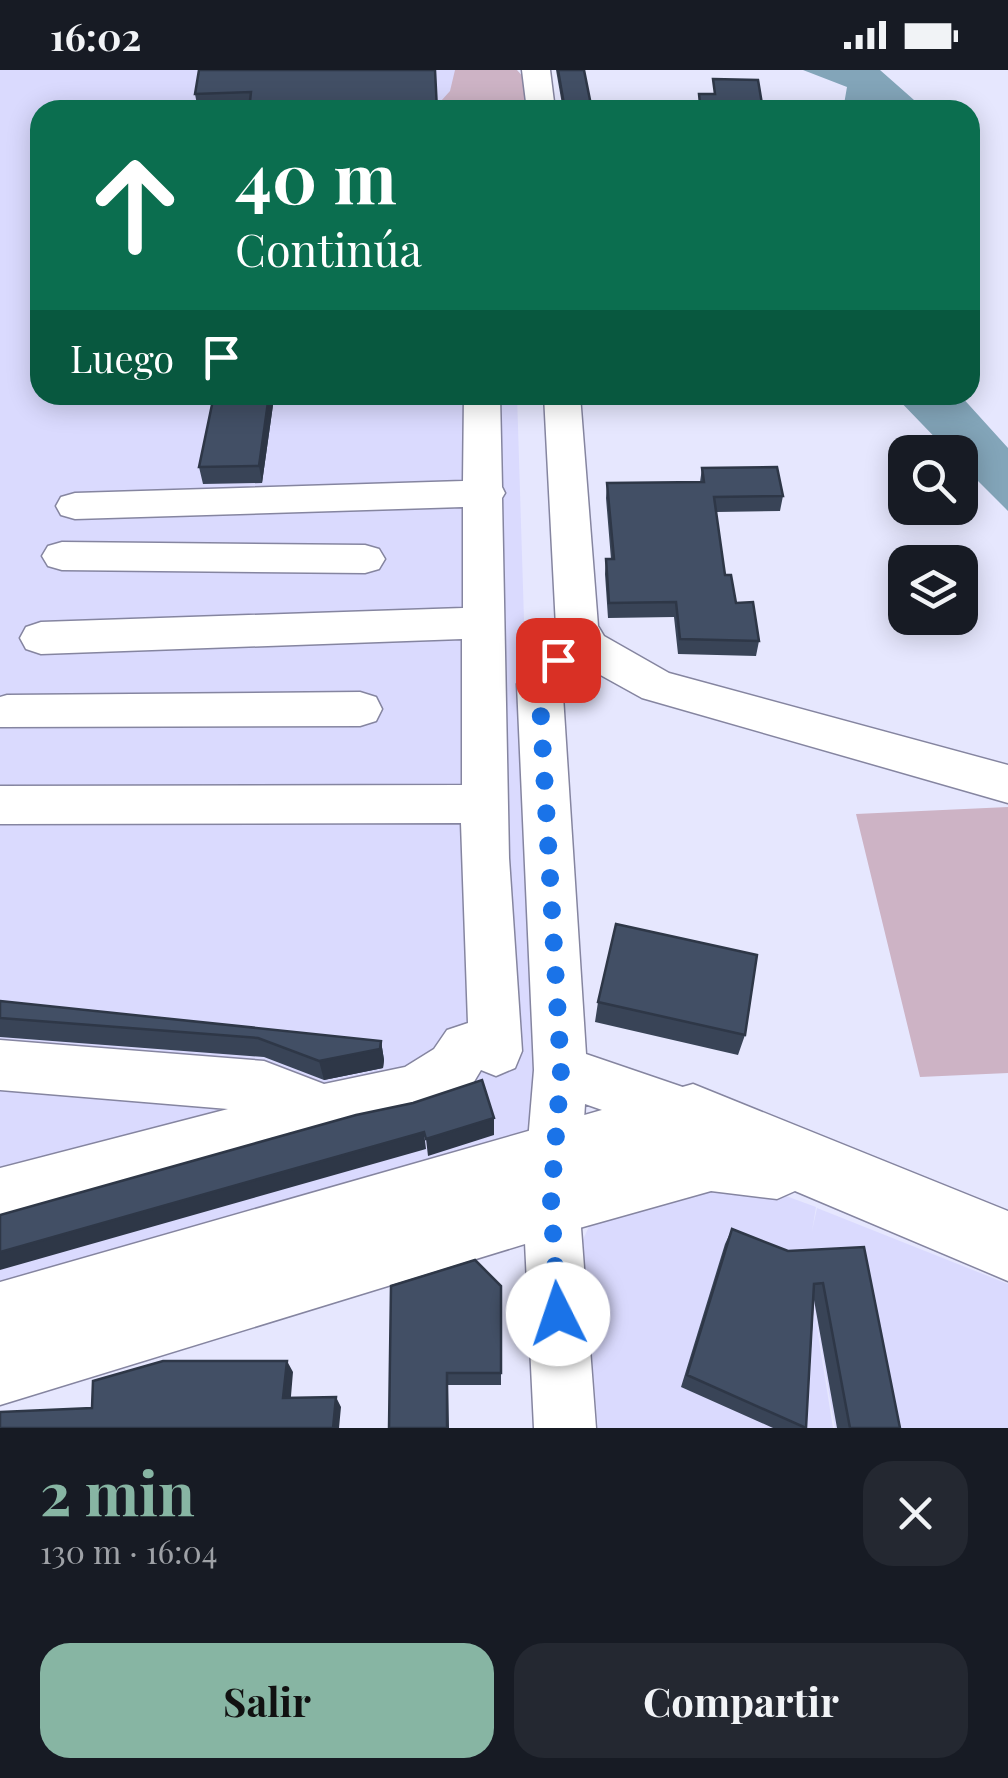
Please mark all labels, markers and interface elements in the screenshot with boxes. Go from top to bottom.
text: 16:02 [50,10,141,61]
text: 40 m [235,128,397,222]
icon: ahead [70,140,200,270]
text: Continúa [235,218,422,278]
icon: arrive [194,330,249,385]
text: Luego [70,332,174,383]
map controls [888,435,978,635]
button: search [888,435,978,525]
button: layers [888,545,978,635]
pin [516,618,601,703]
icon: arrive [531,633,586,688]
position arrow [506,1262,610,1366]
text: 2 min [40,1451,195,1531]
button: close [863,1461,968,1566]
text: 130 m · 16:04 [40,1529,218,1572]
button: Salir [40,1643,494,1758]
button: Compartir [514,1643,968,1758]

